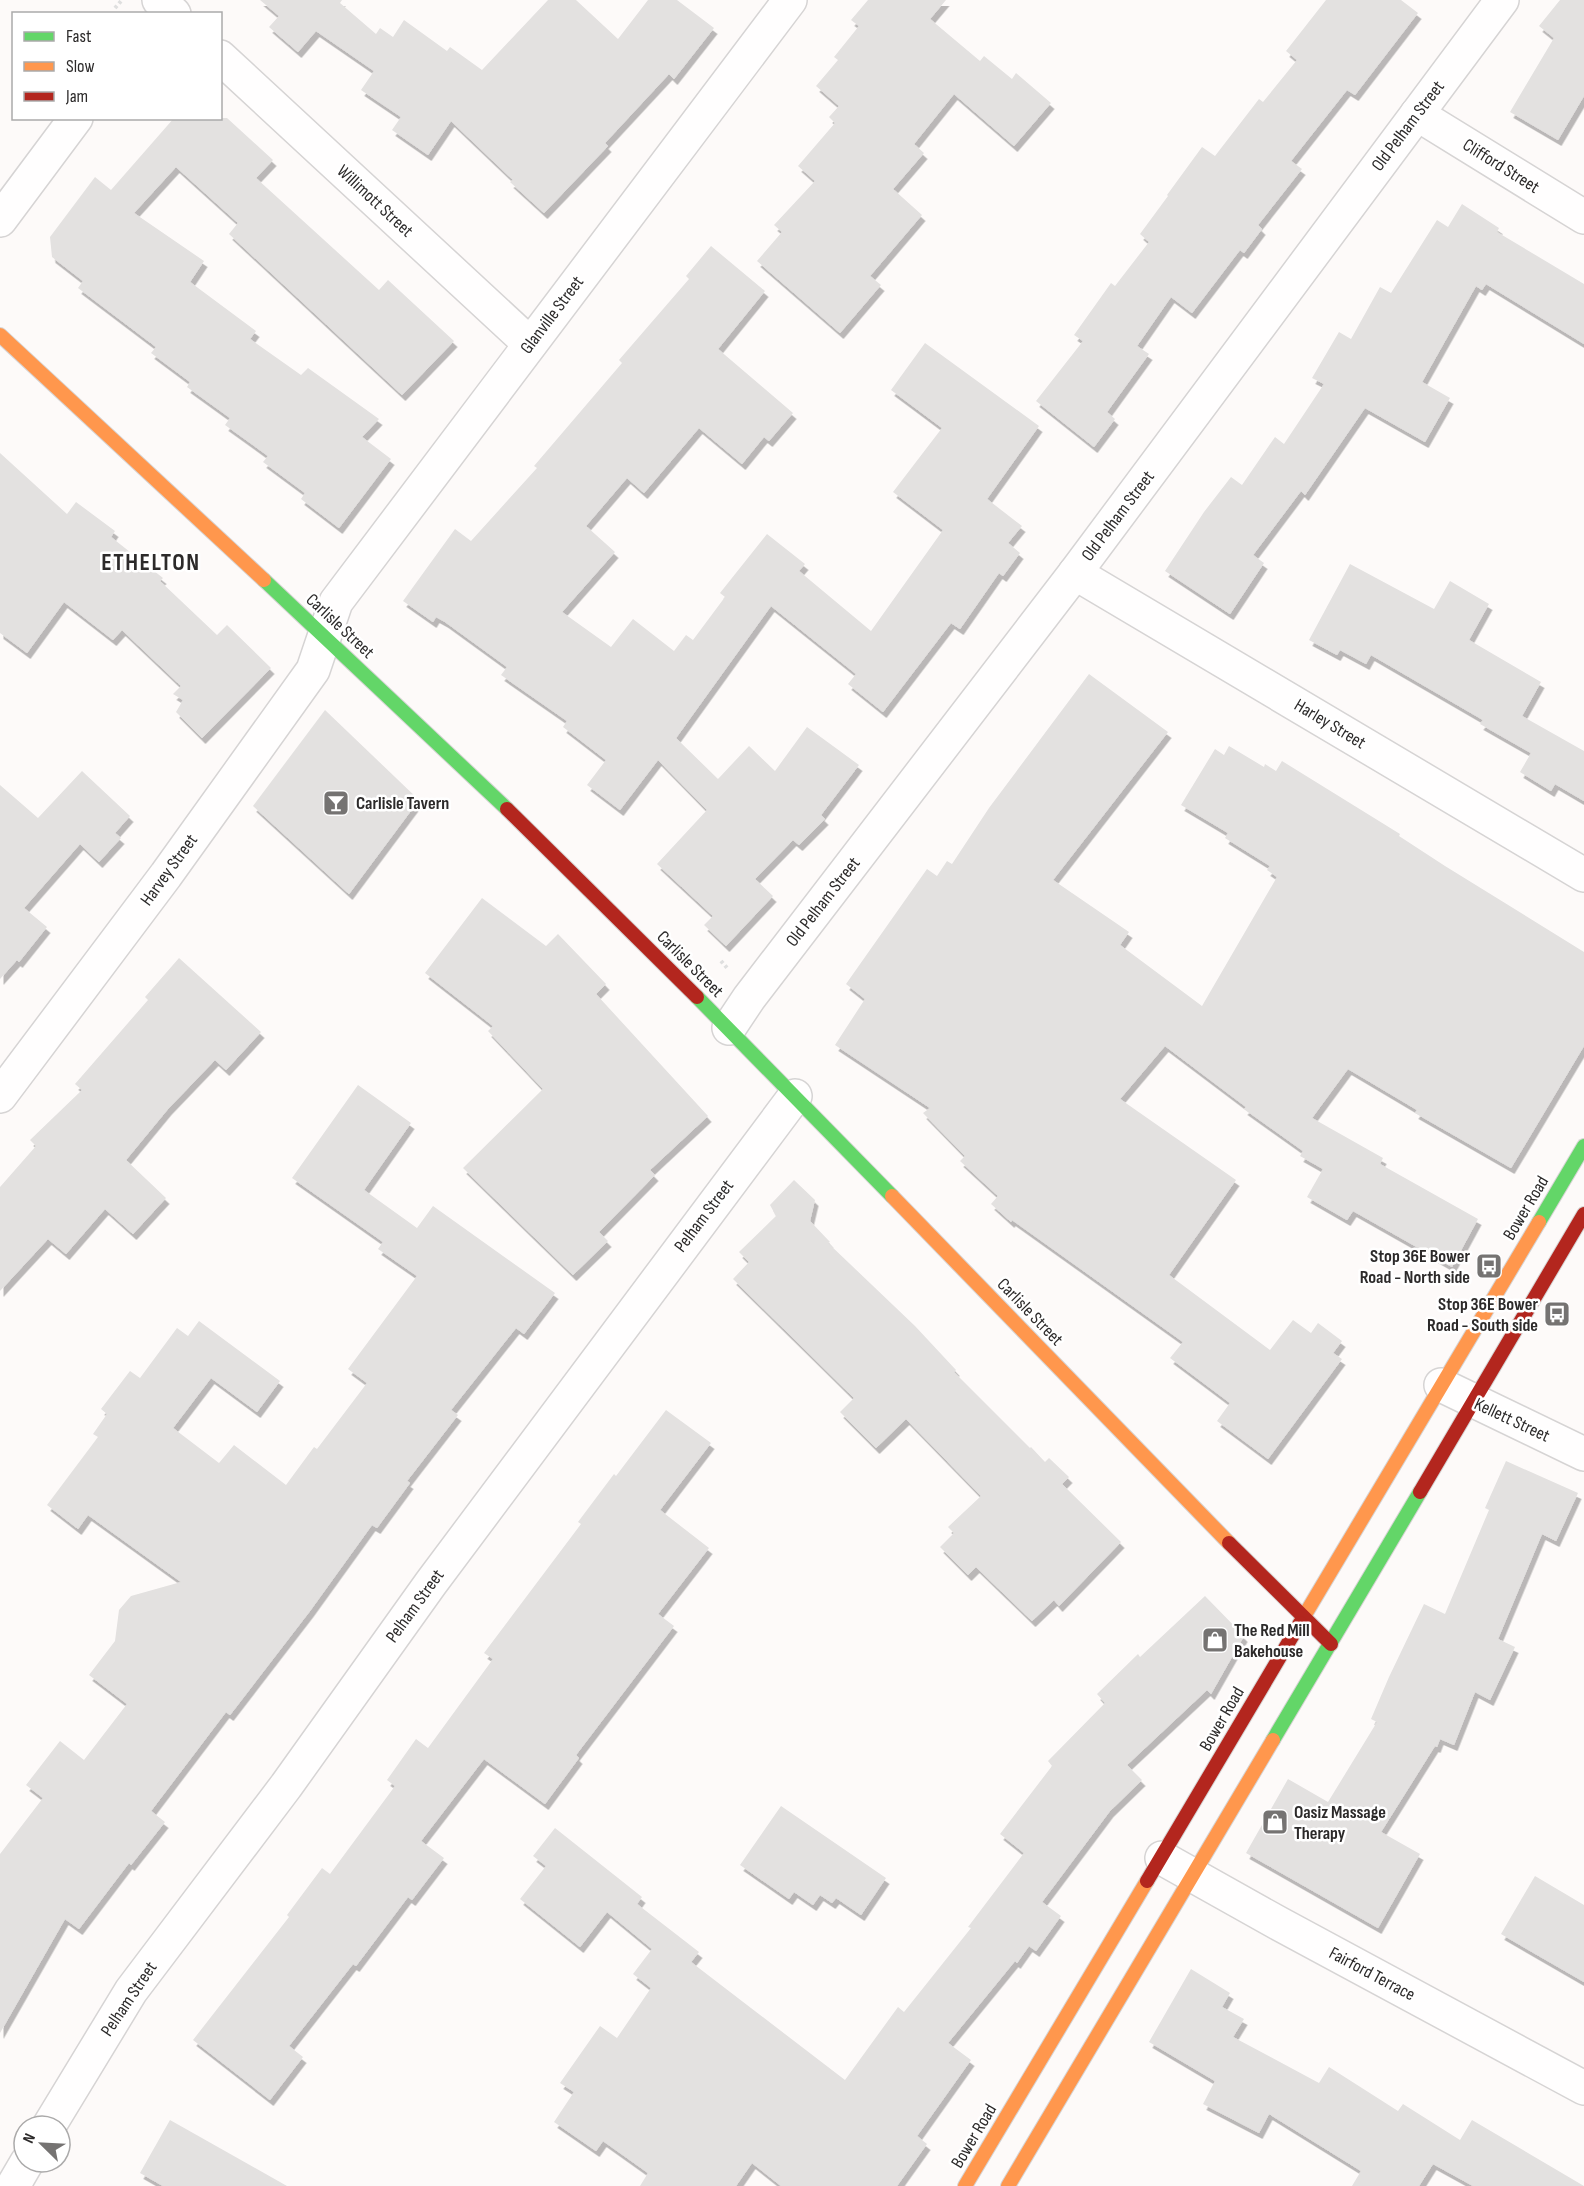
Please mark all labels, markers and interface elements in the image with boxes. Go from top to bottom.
legend [12,12,222,120]
text: Fast [66,26,92,47]
text: Slow [66,56,95,77]
street label: Old Pelham Street [1367,76,1449,175]
text: Jam [65,86,88,107]
street label: Clifford Street [1459,134,1544,198]
street label: Willimott Street [333,160,418,242]
street label: Glanville Street [516,272,588,358]
street label: Old Pelham Street [1077,466,1159,565]
district label: ETHELTON [101,548,201,577]
street label: Carlisle Street [302,589,379,663]
street label: Harley Street [1291,695,1370,754]
bar icon: Carlisle Tavern [321,788,351,818]
place label: Carlisle Tavern [356,793,449,814]
street label: Harvey Street [136,830,202,910]
street label: Old Pelham Street [782,853,865,951]
street label: Carlisle Street [652,926,728,1002]
street label: Bower Road [1499,1172,1553,1244]
street label: Pelham Street [670,1175,738,1256]
place label: Stop 36E Bower Road - North side [1360,1246,1470,1288]
bus stop icon: Stop 36E Bower Road - North side [1474,1251,1504,1281]
street label: Carlisle Street [993,1274,1068,1350]
place label: Stop 36E Bower Road - South side [1427,1294,1538,1336]
bus stop icon: Stop 36E Bower Road - South side [1542,1299,1572,1329]
street label: Kellett Street [1471,1393,1553,1447]
street label: Pelham Street [381,1565,449,1647]
place label: The Red Mill Bakehouse [1234,1620,1310,1662]
shop icon: The Red Mill Bakehouse [1200,1625,1230,1655]
street label: Bower Road [1195,1683,1249,1755]
place label: Oasiz Massage Therapy [1294,1802,1386,1844]
shop icon: Oasiz Massage Therapy [1260,1807,1290,1837]
street label: Fairford Terrace [1325,1943,1419,2005]
street label: Pelham Street [96,1957,162,2040]
street label: Bower Road [947,2100,1001,2172]
north arrow [12,2114,72,2174]
text: N [19,2131,40,2146]

